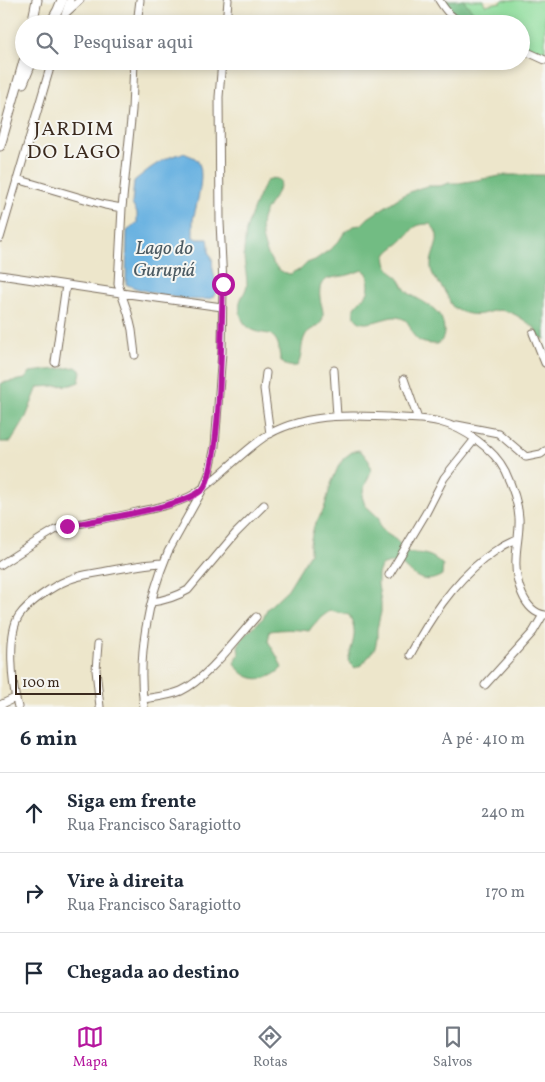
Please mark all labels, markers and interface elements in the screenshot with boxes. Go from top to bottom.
search box [15,15,530,70]
icon: search [33,29,61,57]
text: Pesquisar aqui [73,30,193,56]
district label: JARDIM DO LAGO [27,116,121,167]
water label: Lago do Gurupiá [133,236,195,284]
route start [212,273,235,296]
route end [56,515,79,538]
scale bar [15,672,101,695]
text: 100 m [22,674,60,693]
text: 6 min [20,725,77,754]
text: A pé · 410 m [442,729,525,751]
text: Siga em frente [67,789,196,815]
icon: ahead [20,799,48,827]
text: 240 m [481,802,525,824]
text: Rua Francisco Saragiotto [67,815,241,837]
text: Vire à direita [67,869,184,895]
icon: right [20,879,48,907]
text: 170 m [485,882,525,904]
text: Rua Francisco Saragiotto [67,895,241,917]
icon: arrive [20,959,48,987]
text: Chegada ao destino [67,960,239,986]
tab: Mapa [73,1023,108,1072]
tab: Rotas [253,1023,288,1072]
tab: Salvos [433,1023,472,1072]

